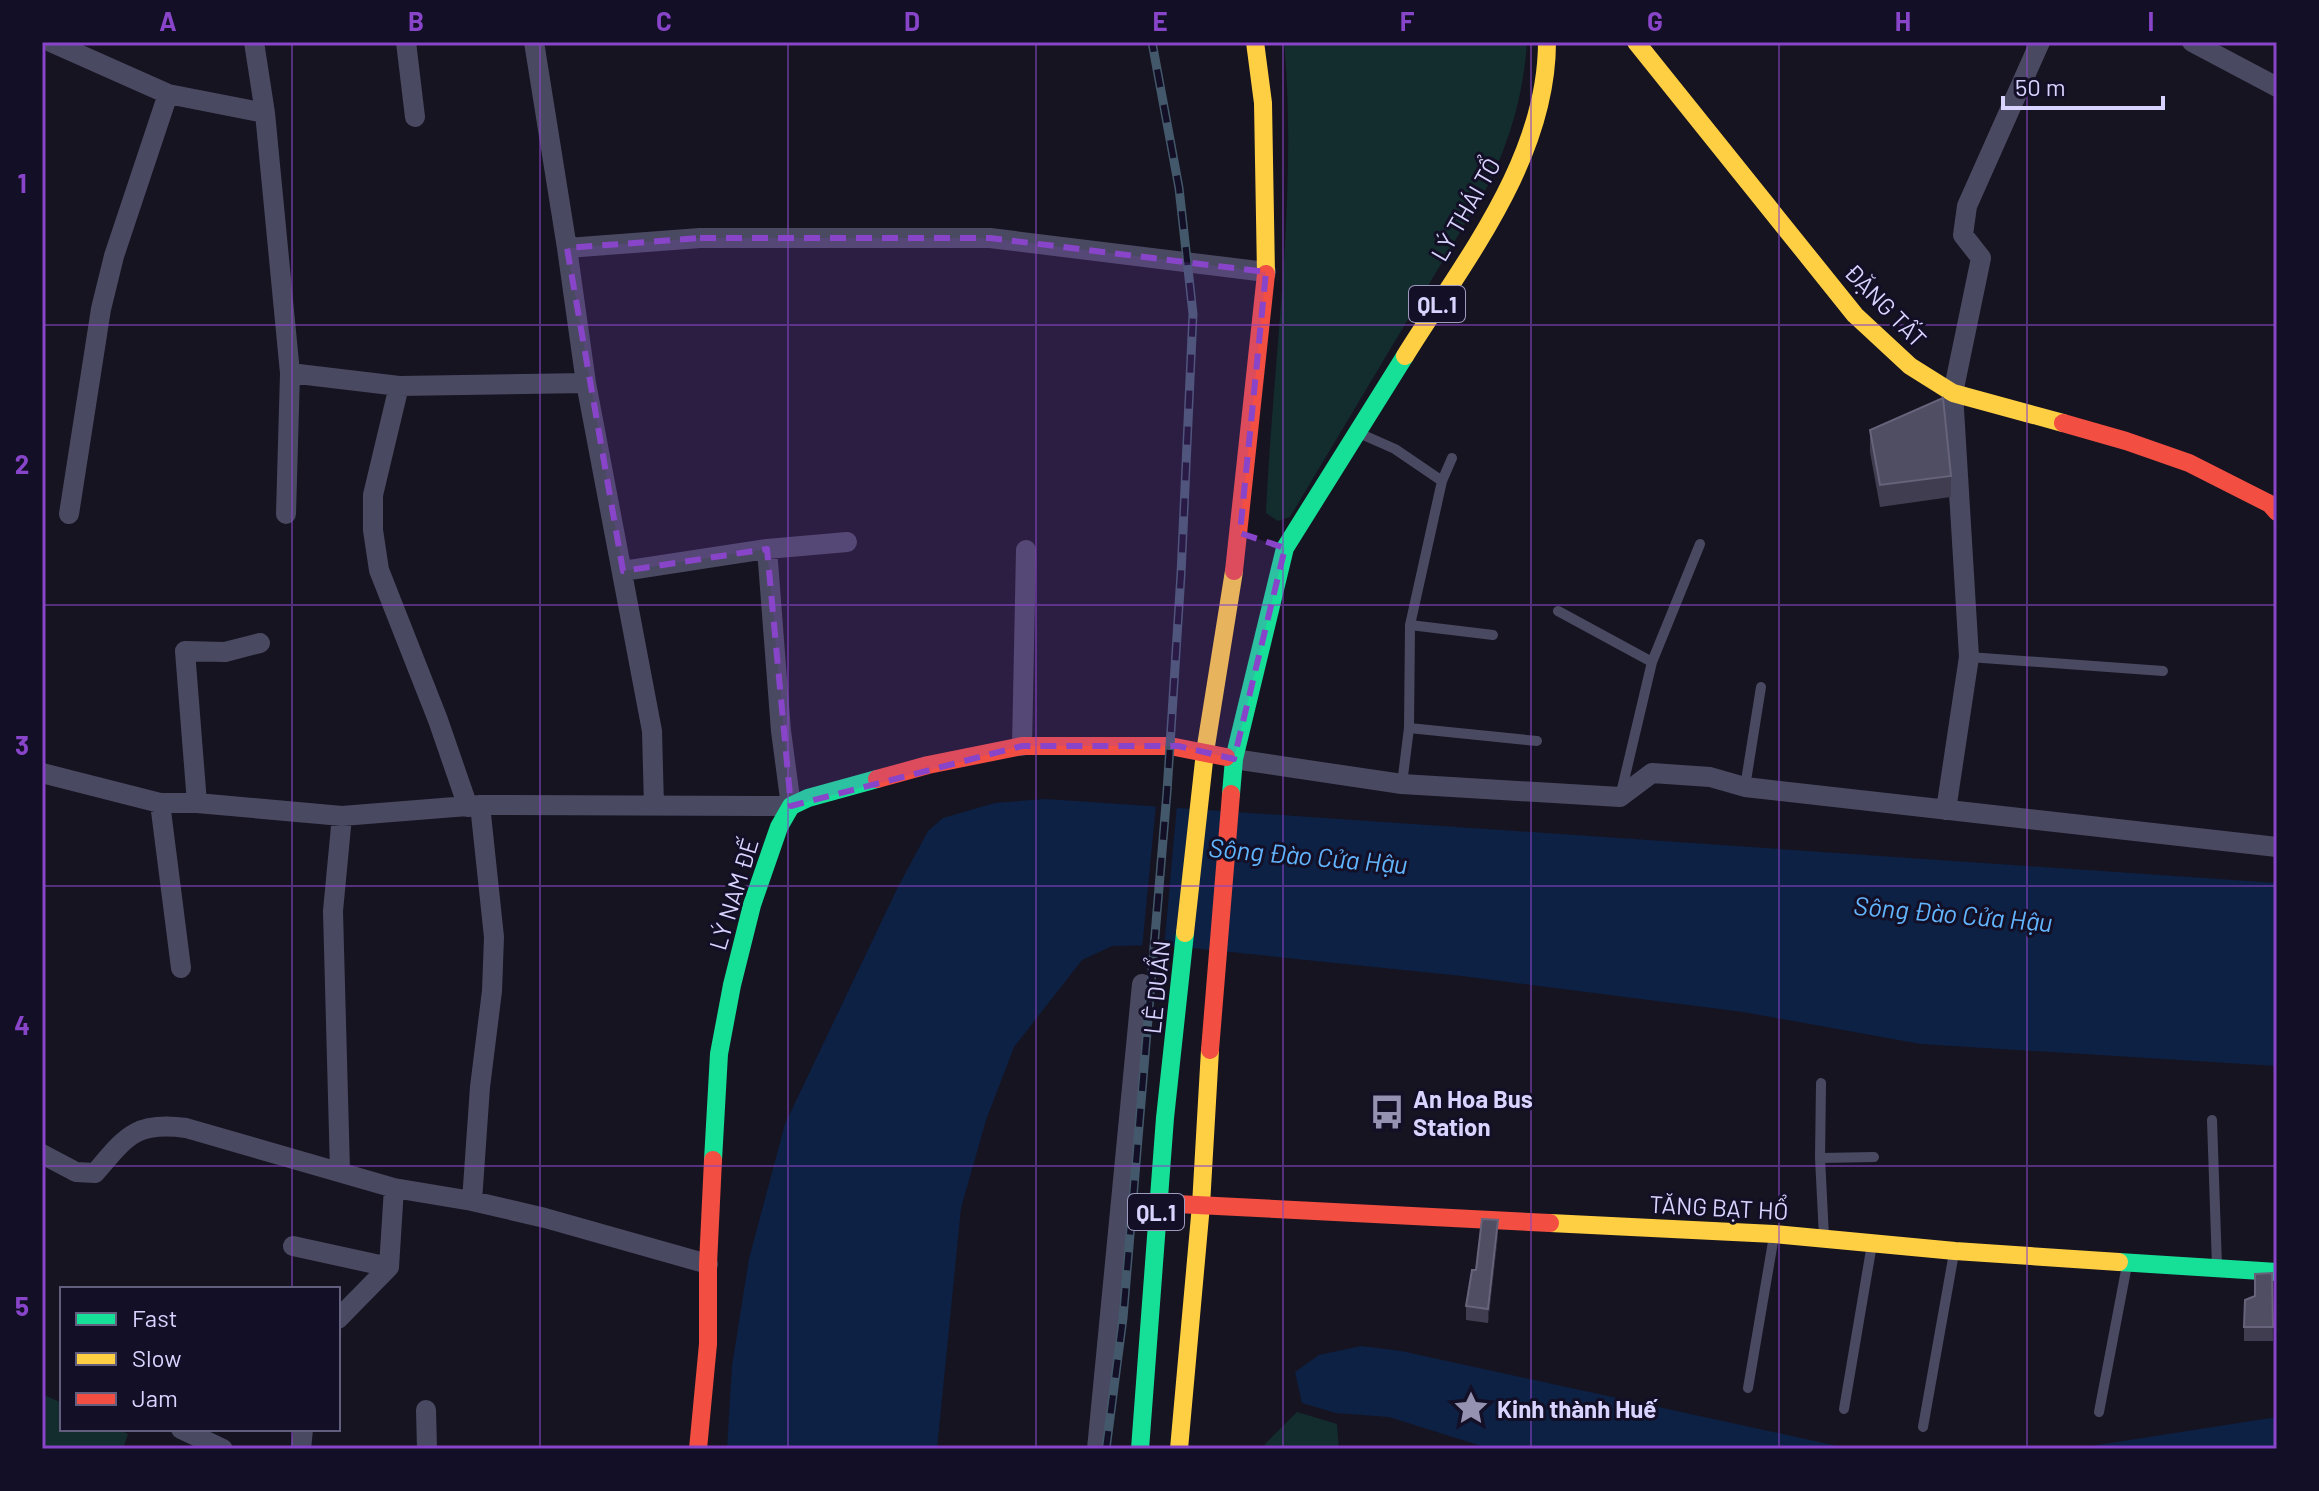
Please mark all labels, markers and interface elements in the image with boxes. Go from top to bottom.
text: A [159,5,177,36]
text: B [408,5,424,36]
text: C [656,5,672,36]
text: D [904,5,920,36]
text: E [1152,5,1168,36]
text: F [1400,5,1415,36]
text: G [1647,5,1663,36]
text: H [1895,5,1911,36]
text: I [2148,5,2154,36]
scale bar [2003,60,2163,110]
text: 50 m [2015,72,2066,101]
street label: LÝ THÁI TỔ [1423,152,1506,266]
text: 1 [17,167,27,198]
street label: ĐẶNG TẤT [1839,257,1933,353]
road number: QL.1 [1409,286,1465,322]
text: 2 [15,448,29,479]
text: 3 [15,729,29,760]
water label: Sông Đào Cửa Hậu [1207,831,1409,879]
street label: LÝ NAM ĐẾ [702,835,764,953]
water label: Sông Đào Cửa Hậu [1852,889,2054,937]
street label: LÊ DUẨN [1136,939,1175,1035]
text: 4 [14,1009,30,1040]
place label: An Hoa Bus Station [1413,1084,1533,1141]
bus stop icon: An Hoa Bus Station [1368,1093,1406,1131]
street label: TĂNG BẠT HỔ [1649,1188,1789,1225]
road number: QL.1 [1128,1194,1184,1230]
legend [60,1287,340,1431]
text: 5 [15,1290,29,1321]
text: Fast [132,1303,177,1332]
text: Slow [132,1343,181,1372]
text: Jam [132,1383,178,1412]
place icon: Kinh thành Huế [1452,1389,1490,1427]
place label: Kinh thành Huế [1497,1394,1658,1423]

